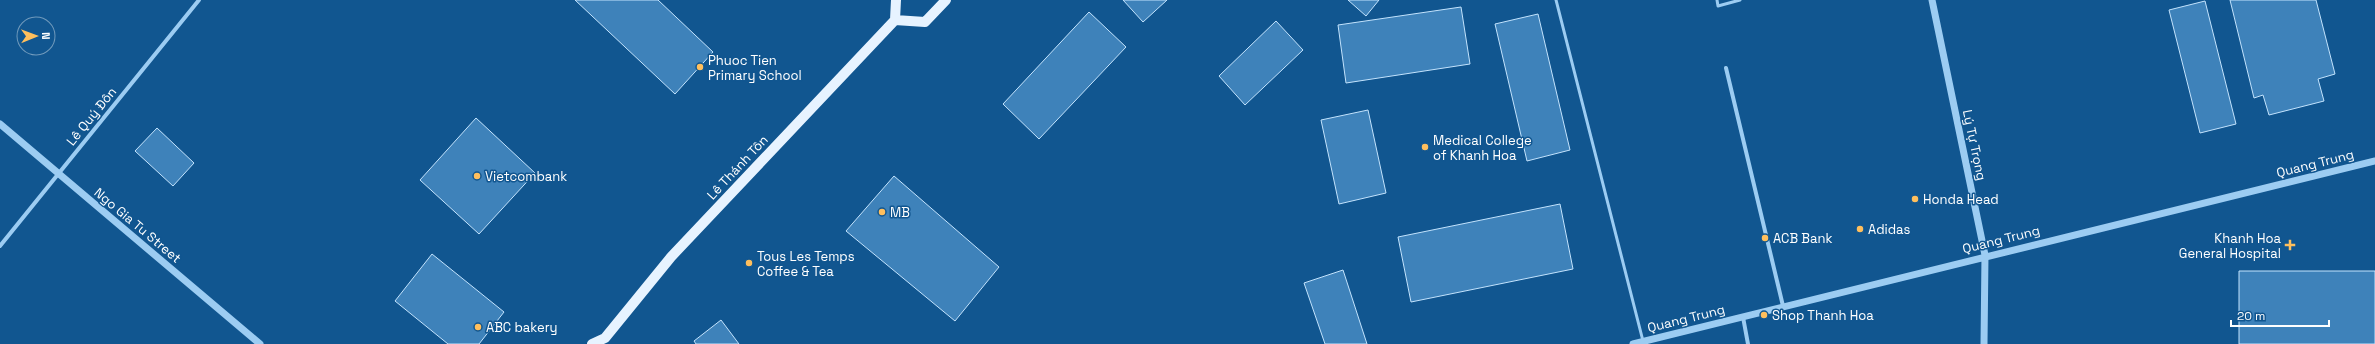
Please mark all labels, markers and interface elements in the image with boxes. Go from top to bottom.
north arrow [16,16,56,56]
text: N [39,32,53,40]
place label: Phuoc Tien Primary School [708,52,802,84]
marker: Phuoc Tien Primary School [695,62,705,72]
street label: Lê Quý Đôn [63,84,120,149]
street label: Lý Tự Trọng [1959,108,1990,182]
street label: Lê Thánh Tôn [703,132,772,203]
place label: Medical College of Khanh Hoa [1433,132,1532,164]
marker: Medical College of Khanh Hoa [1420,142,1430,152]
street label: Quang Trung [2275,146,2356,181]
place label: Vietcombank [485,168,567,185]
marker: Vietcombank [472,171,482,181]
street label: Ngo Gia Tu Street [91,184,185,267]
place label: Honda Head [1923,191,1999,208]
marker: Honda Head [1910,194,1920,204]
place label: MB [890,204,910,221]
marker: MB [877,207,887,217]
place label: Adidas [1868,221,1911,238]
street label: Quang Trung [1961,222,2042,257]
marker: Adidas [1855,224,1865,234]
place label: ACB Bank [1773,230,1832,247]
place label: Khanh Hoa General Hospital [2179,230,2282,262]
marker: ACB Bank [1760,233,1770,243]
marker: Khanh Hoa General Hospital [2284,239,2296,251]
place label: Tous Les Temps Coffee & Tea [757,248,855,280]
marker: Tous Les Temps Coffee & Tea [744,258,754,268]
street label: Quang Trung [1646,301,1727,336]
scale bar [2231,302,2329,328]
place label: Shop Thanh Hoa [1772,307,1874,324]
text: 20 m [2237,308,2265,324]
marker: Shop Thanh Hoa [1759,310,1769,320]
place label: ABC bakery [486,319,558,336]
marker: ABC bakery [473,322,483,332]

